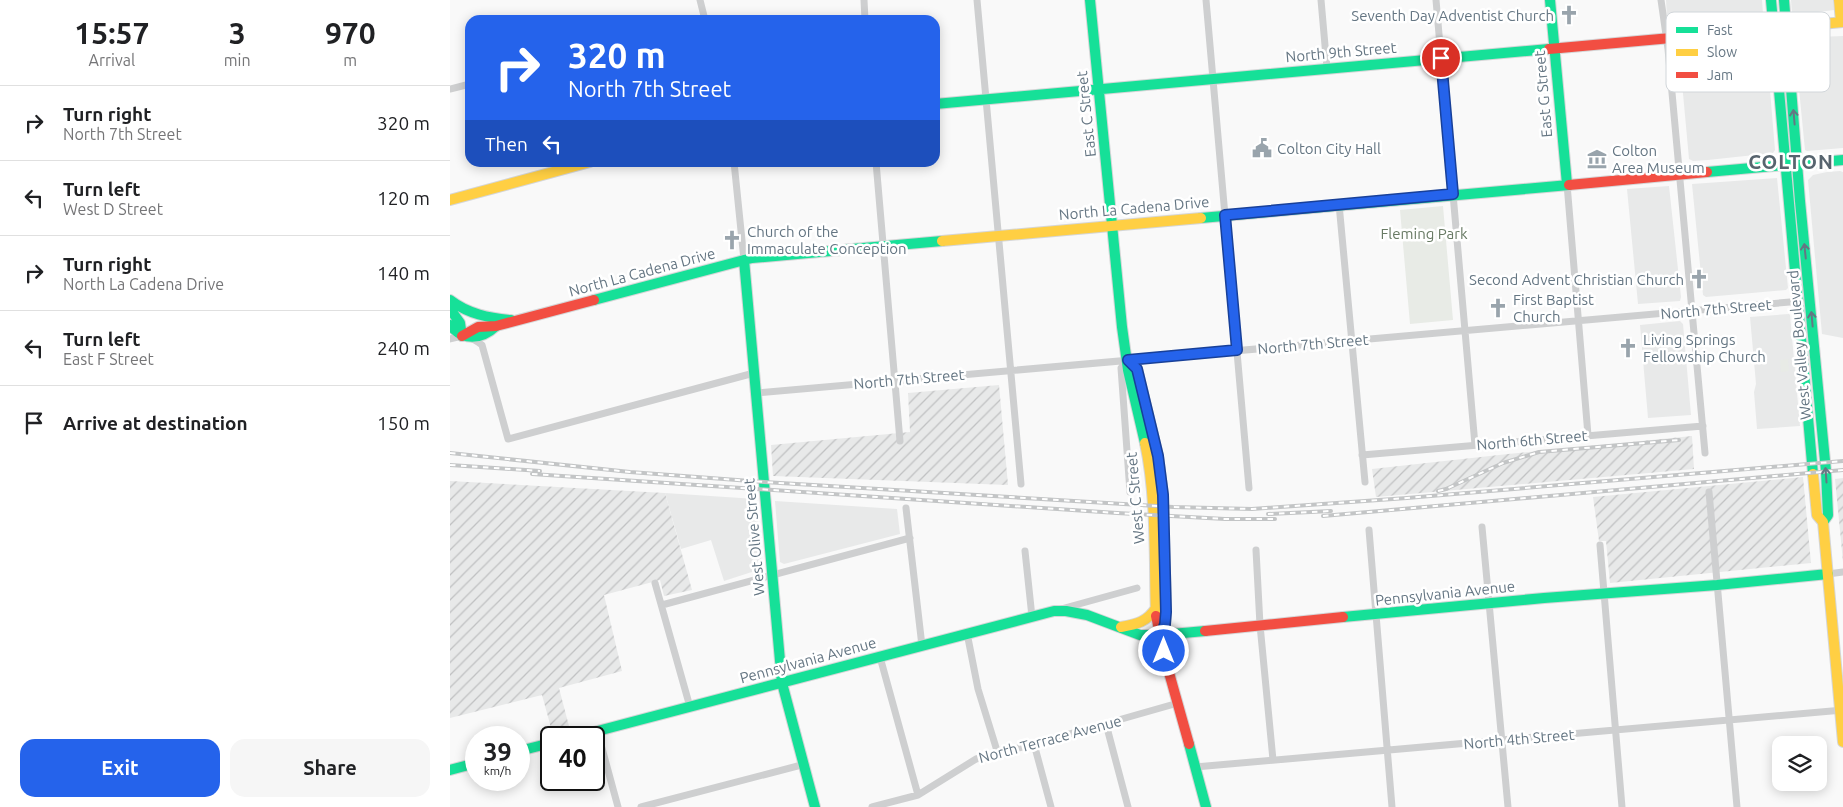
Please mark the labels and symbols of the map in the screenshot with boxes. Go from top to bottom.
church icon: Seventh Day Adventist Church [1558,4,1580,26]
place label: Seventh Day Adventist Church [1351,7,1554,24]
legend [1666,12,1830,92]
text: Fast [1707,22,1733,38]
pin [1420,37,1462,79]
street label: North 9th Street [1285,39,1397,65]
text: Slow [1707,44,1737,60]
street label: East G Street [1531,50,1555,138]
text: Jam [1707,67,1733,83]
street label: East C Street [1073,70,1099,158]
one-way arrow [1789,109,1798,125]
public building icon: Colton City Hall [1251,137,1273,159]
place label: Colton City Hall [1277,140,1381,157]
place label: Colton Area Museum [1612,142,1705,176]
museum icon: Colton Area Museum [1586,148,1608,170]
district label: COLTON [1748,150,1834,173]
street label: North La Cadena Drive [1058,193,1210,223]
place label: Church of the Immaculate Conception [747,223,907,257]
park label: Fleming Park [1380,225,1468,242]
church icon: Church of the Immaculate Conception [721,229,743,251]
street label: North La Cadena Drive [567,244,717,300]
one-way arrow [1800,244,1810,260]
church icon: Second Advent Christian Church [1688,268,1710,290]
street label: West Valley Boulevard [1784,269,1814,421]
place label: Second Advent Christian Church [1469,271,1684,288]
place label: First Baptist Church [1513,291,1594,325]
street label: North 7th Street [1660,296,1772,322]
church icon: First Baptist Church [1487,297,1509,319]
one-way arrow [1807,311,1816,327]
street label: North 7th Street [1257,331,1369,357]
place label: Living Springs Fellowship Church [1643,331,1766,365]
church icon: Living Springs Fellowship Church [1617,337,1639,359]
street label: North 7th Street [853,366,965,392]
street label: North 6th Street [1476,427,1588,453]
street label: West C Street [1123,451,1147,545]
one-way arrow [1821,467,1830,483]
street label: West Olive Street [740,477,768,596]
street label: Pennsylvania Avenue [1374,577,1516,609]
position arrow [1137,624,1189,676]
street label: Pennsylvania Avenue [738,634,878,686]
street label: North Terrace Avenue [977,712,1123,766]
speed limit sign: 40 [540,726,605,791]
street label: North 4th Street [1463,726,1575,752]

